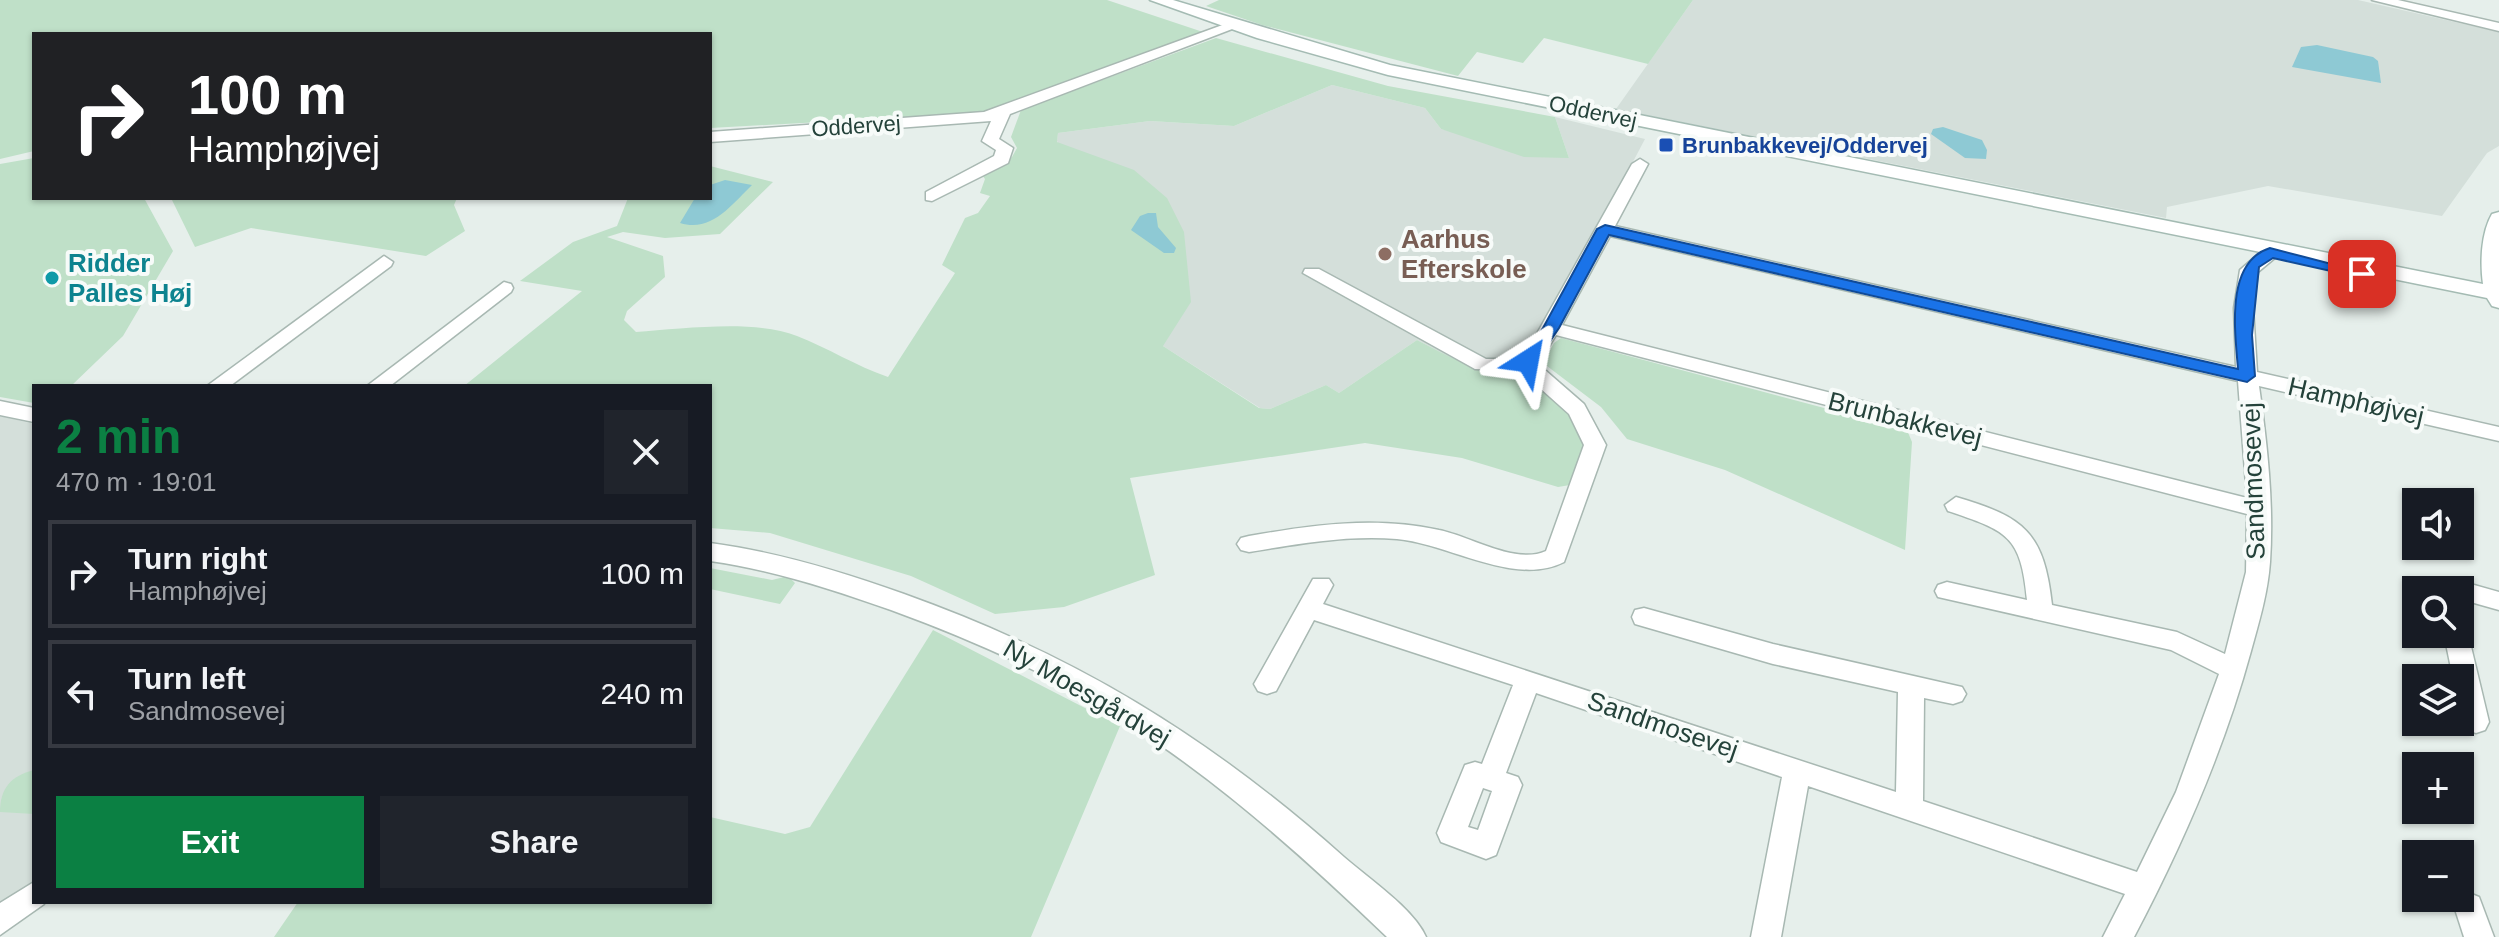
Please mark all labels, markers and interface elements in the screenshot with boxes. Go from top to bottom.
text: 100 m [188,63,347,126]
icon: right [56,64,160,168]
street label: Oddervej [1547,90,1639,134]
street label: Oddervej [811,110,901,142]
text: Hamphøjvej [188,129,380,170]
place label: Brunbakkevej/Oddervej [1682,133,1928,158]
marker: Brunbakkevej/Oddervej [1657,136,1675,154]
place label: Aarhus Efterskole [1401,224,1527,284]
pin [2328,240,2396,308]
marker: Aarhus Efterskole [1376,245,1394,263]
place label: Ridder Palles Høj [68,248,192,308]
icon: arrive [2340,252,2384,296]
marker: Ridder Palles Høj [43,269,61,287]
position arrow [1486,319,1570,403]
street label: Hamphøjvej [2285,371,2427,431]
street label: Brunbakkevej [1825,385,1985,453]
street label: Sandmosevej [2235,402,2271,560]
text: 2 min [56,410,181,463]
button: close [604,410,688,494]
text: 470 m · 19:01 [56,467,216,497]
map controls [2402,488,2474,912]
button: sound [2402,488,2474,560]
text: Turn right [128,542,267,575]
icon: right [60,552,104,596]
text: 100 m [601,557,684,590]
text: Hamphøjvej [128,576,267,606]
button: search [2402,576,2474,648]
street label: Ny Moesgårdvej [998,633,1176,753]
text: Turn left [128,662,246,695]
button: layers [2402,664,2474,736]
icon: left [60,672,104,716]
text: 240 m [601,677,684,710]
street label: Sandmosevej [1584,685,1742,765]
text: Sandmosevej [128,696,286,726]
button: + [2402,752,2474,824]
button: Exit [56,796,364,888]
button: Share [380,796,688,888]
button: − [2402,840,2474,912]

